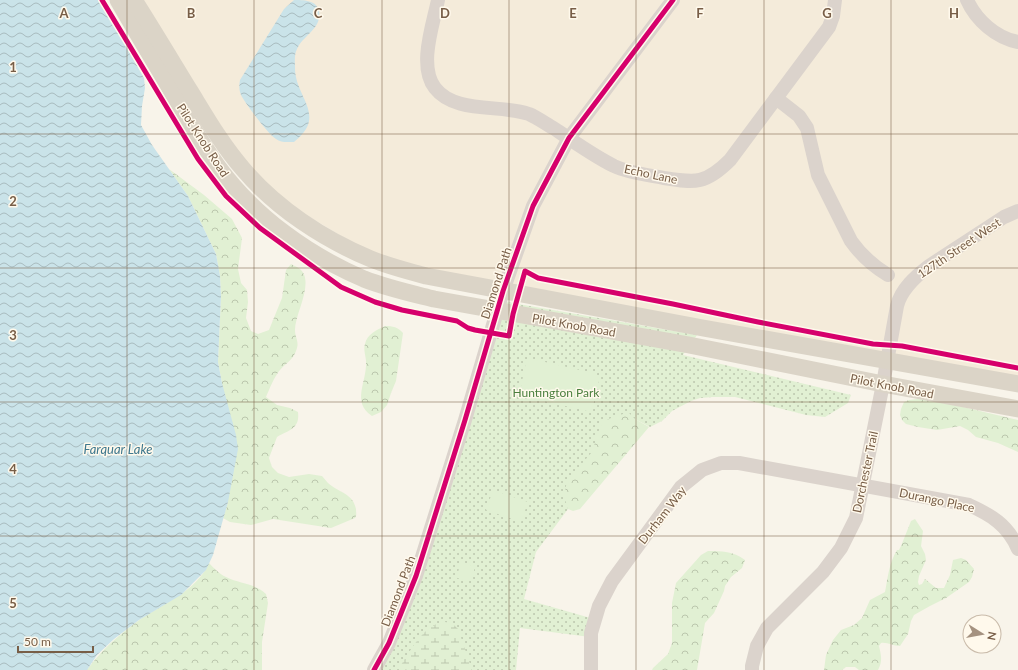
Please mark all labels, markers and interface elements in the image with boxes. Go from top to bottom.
text: A [58,5,69,21]
text: B [187,5,196,21]
text: C [314,5,323,21]
text: D [440,5,450,21]
text: E [569,5,577,21]
text: F [696,5,704,21]
text: G [822,5,832,21]
text: H [949,5,959,21]
text: 1 [9,59,17,75]
street label: Pilot Knob Road [174,100,232,180]
street label: Echo Lane [623,161,679,187]
text: 2 [9,193,17,209]
street label: 127th Street West [915,214,1004,281]
street label: Diamond Path [477,245,515,321]
street label: Pilot Knob Road [531,310,617,340]
text: 3 [9,327,17,343]
street label: Pilot Knob Road [849,371,935,401]
park label: Huntington Park [513,385,600,400]
street label: Dorchester Trail [849,430,881,514]
water label: Farquar Lake [84,441,152,457]
text: 4 [9,461,17,477]
street label: Durham Way [635,482,690,547]
street label: Durango Place [898,485,976,515]
street label: Diamond Path [378,553,418,629]
text: 5 [9,595,17,611]
north arrow [962,614,1002,654]
scale bar [18,628,93,654]
text: N [985,631,999,641]
text: 50 m [24,634,51,649]

